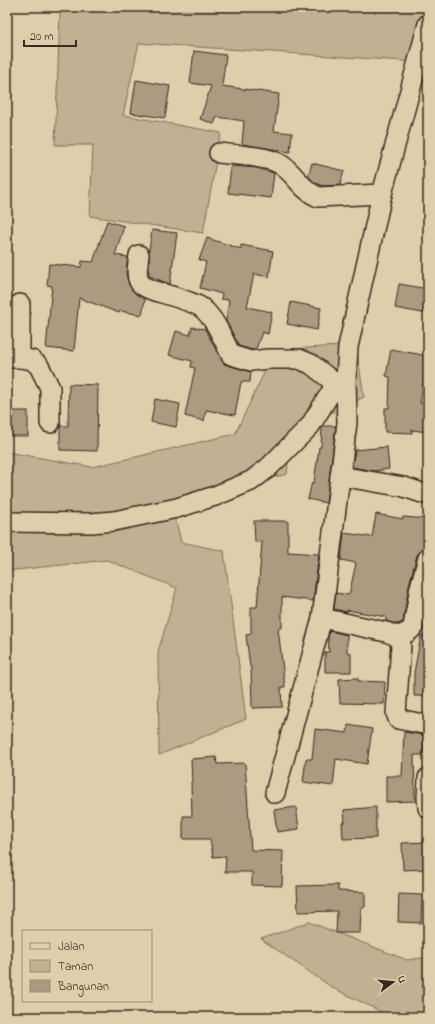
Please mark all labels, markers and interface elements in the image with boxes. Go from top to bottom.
scale bar [24,22,76,48]
text: 20 m [30,28,53,46]
legend [22,930,152,1002]
text: Jalan [58,938,85,956]
text: Taman [58,958,93,976]
north arrow [373,962,413,1002]
text: U [393,974,410,985]
text: Bangunan [57,978,109,997]

